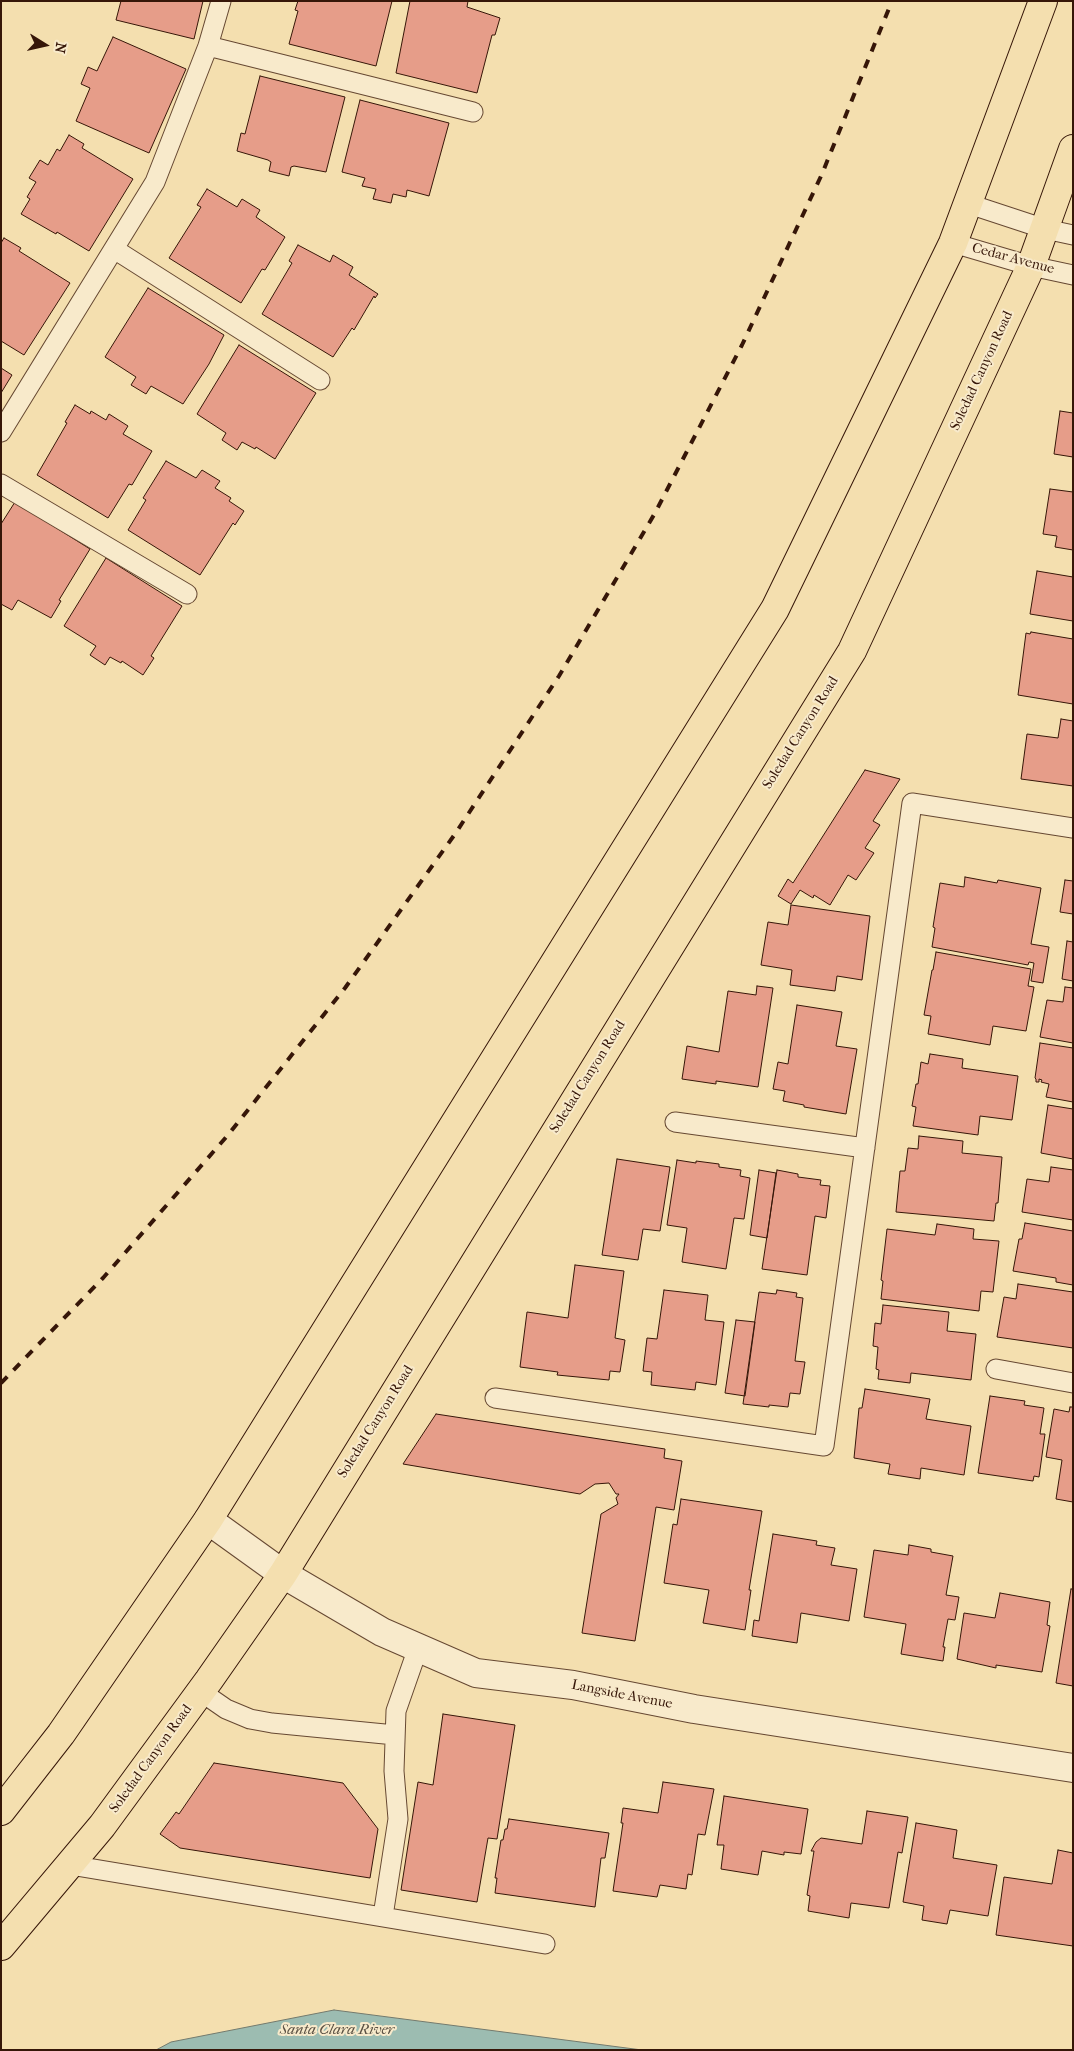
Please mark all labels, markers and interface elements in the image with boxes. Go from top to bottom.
north arrow [20,20,70,70]
text: N [51,41,70,54]
street label: Cedar Avenue [970,240,1056,278]
street label: Soledad Canyon Road [947,309,1017,433]
street label: Soledad Canyon Road [760,674,842,792]
street label: Soledad Canyon Road [547,1018,629,1136]
street label: Soledad Canyon Road [335,1363,417,1481]
street label: Langside Avenue [570,1677,674,1713]
street label: Soledad Canyon Road [106,1702,196,1816]
water label: Santa Clara River [280,2021,394,2039]

